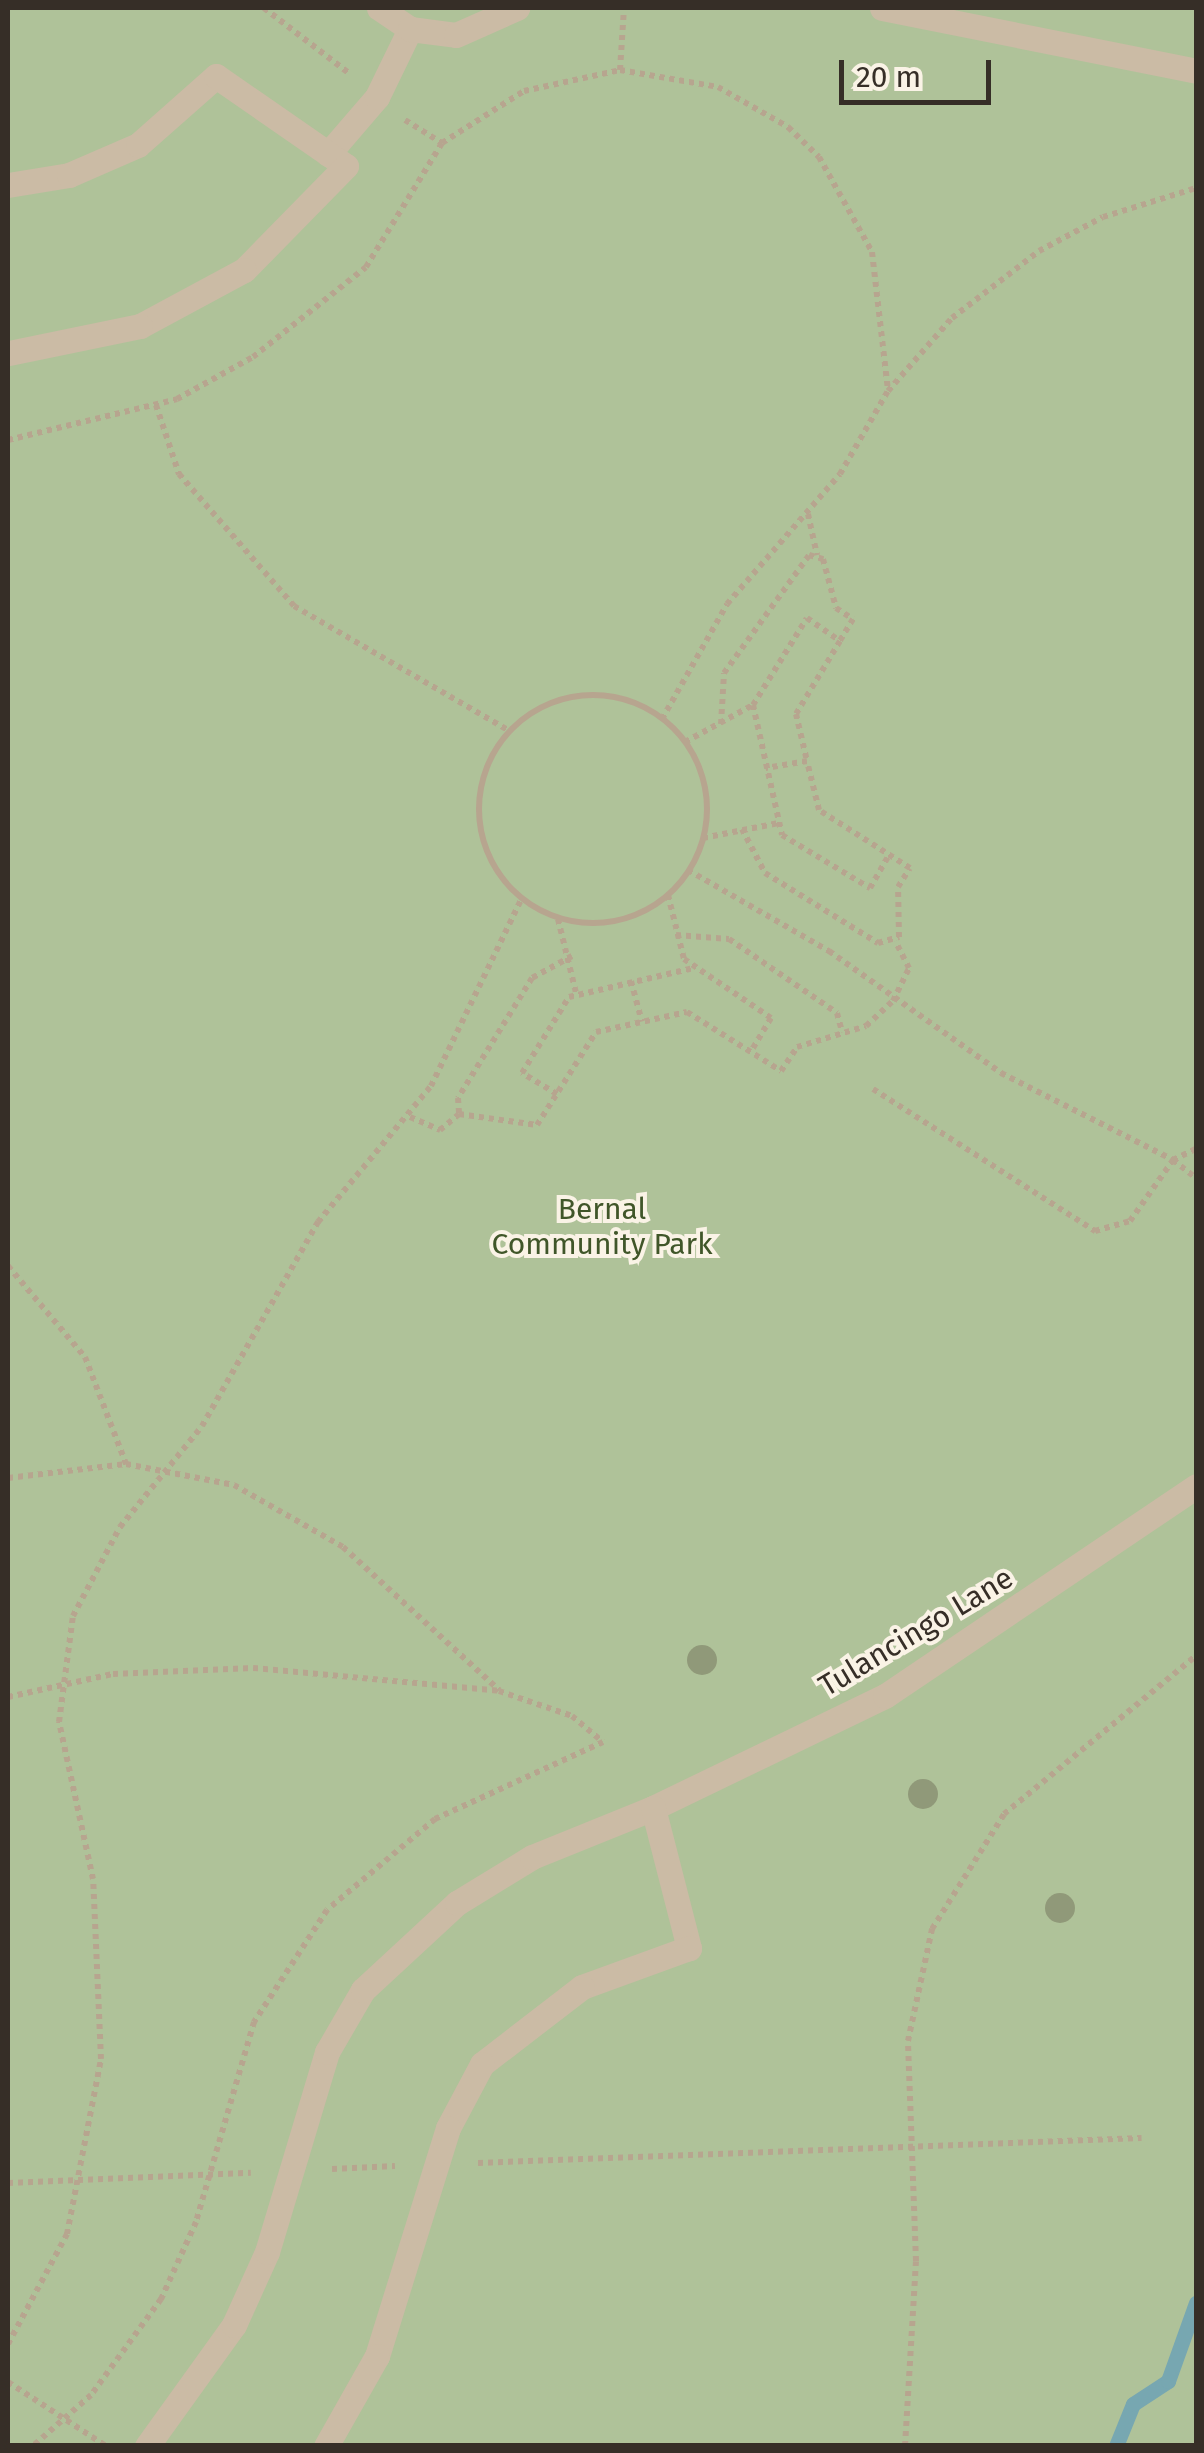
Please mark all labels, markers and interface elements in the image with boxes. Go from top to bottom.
scale bar [844,40,996,102]
text: 20 m [856,59,921,95]
park label: Bernal Community Park [491,1191,713,1262]
street label: Tulancingo Lane [812,1560,1020,1704]

